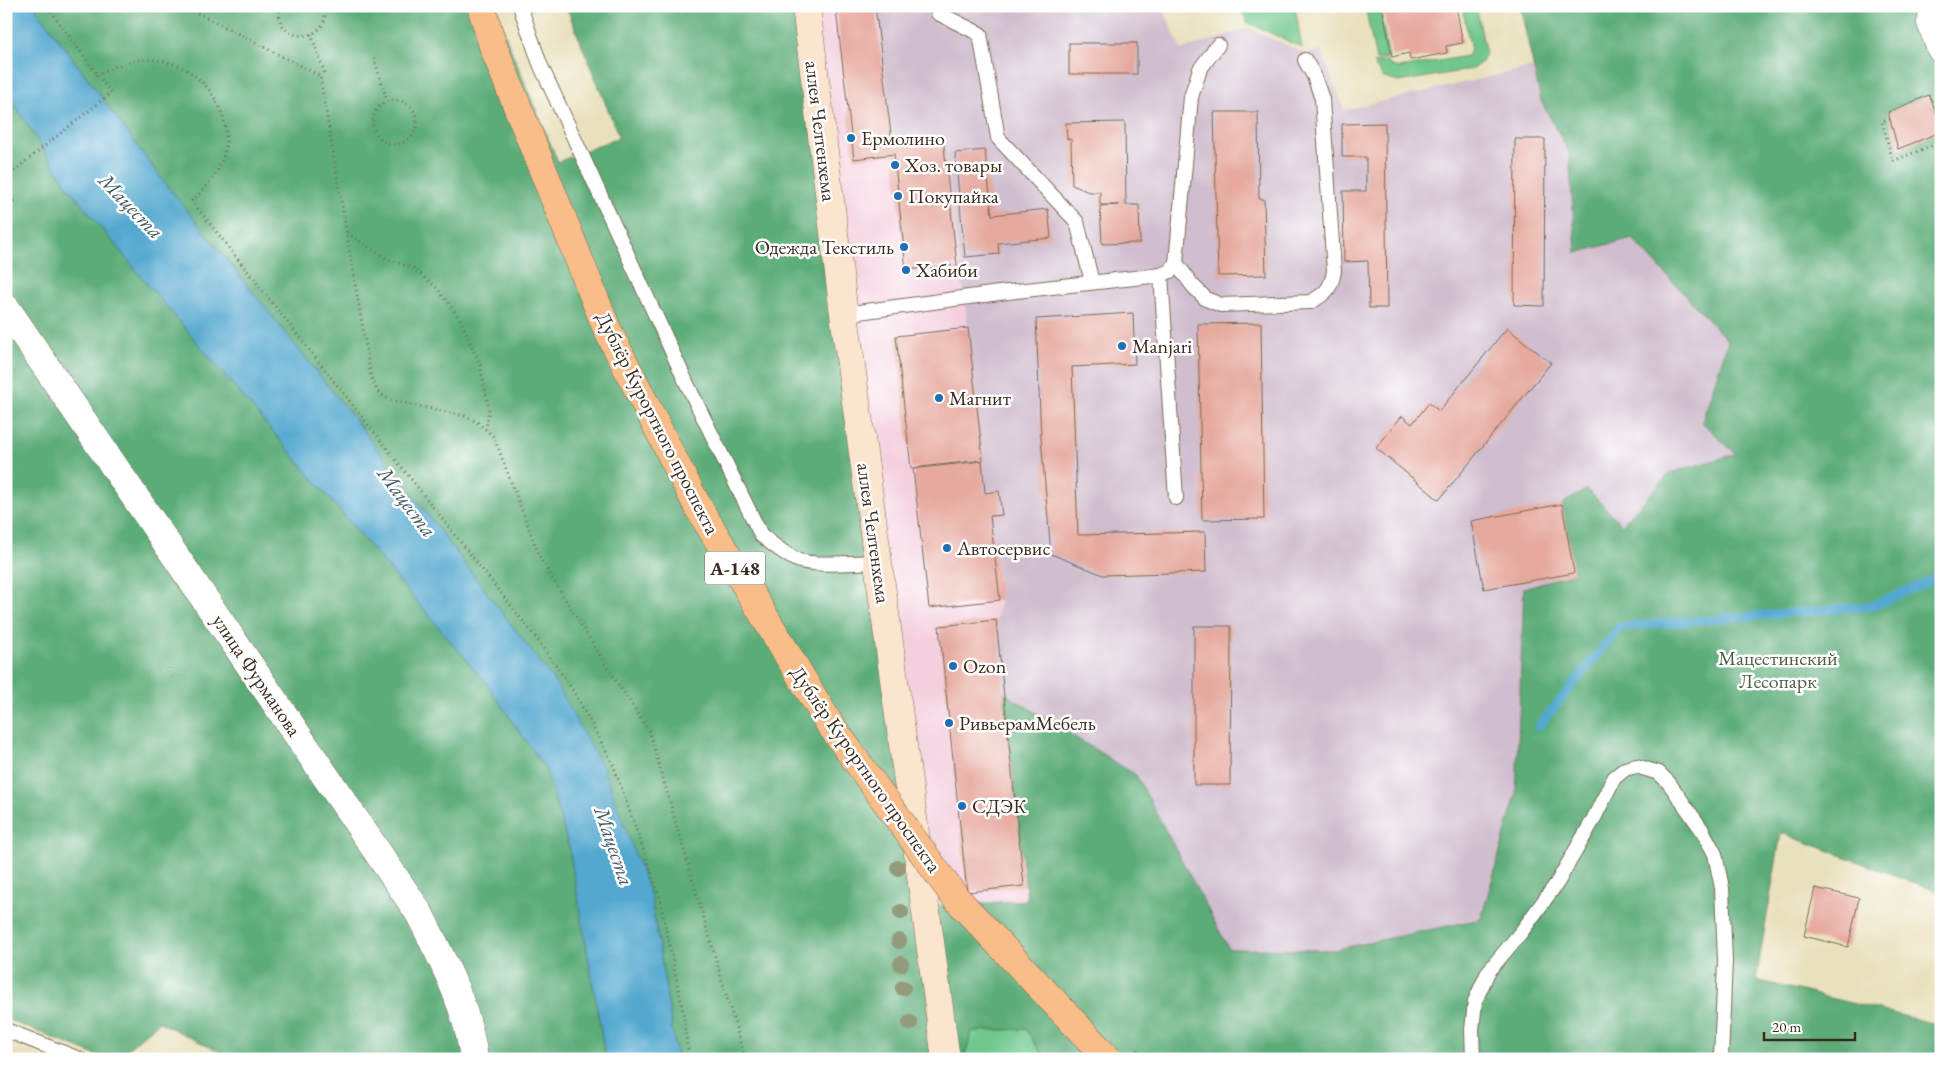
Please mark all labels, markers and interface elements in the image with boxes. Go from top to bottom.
street label: аллея Челтенхема [799,59,843,203]
place label: Ермолино [861,125,945,151]
marker: Ермолино [845,132,857,144]
place label: Хоз. товары [904,152,1002,178]
marker: Хоз. товары [889,159,901,171]
water label: Мацеста [92,165,169,244]
place label: Покупайка [908,183,999,209]
marker: Покупайка [892,190,904,202]
place label: Одежда Текстиль [755,234,894,260]
marker: Одежда Текстиль [898,241,910,253]
place label: Хабиби [915,257,978,283]
marker: Хабиби [900,264,912,276]
street label: Дублёр Курортного проспекта [590,307,726,539]
place label: Manjari [1132,333,1192,359]
marker: Manjari [1116,340,1128,352]
place label: Магнит [949,385,1011,411]
marker: Магнит [933,392,945,404]
water label: Мацеста [371,459,443,542]
street label: аллея Челтенхема [851,461,897,605]
place label: Автосервис [956,535,1051,561]
marker: Автосервис [941,542,953,554]
road number: А-148 [705,552,765,584]
street label: улица Фурманова [206,609,308,741]
park label: Мацестинский Лесопарк [1718,645,1838,694]
place label: Ozon [963,653,1007,679]
street label: Дублёр Курортного проспекта [785,660,947,878]
marker: Ozon [947,660,959,672]
place label: РивьерамМебель [959,710,1096,736]
marker: РивьерамМебель [943,717,955,729]
place label: СДЭК [972,793,1027,819]
marker: СДЭК [956,800,968,812]
water label: Мацеста [588,801,641,889]
scale bar [1764,1010,1856,1042]
text: 20 m [1772,1017,1801,1036]

